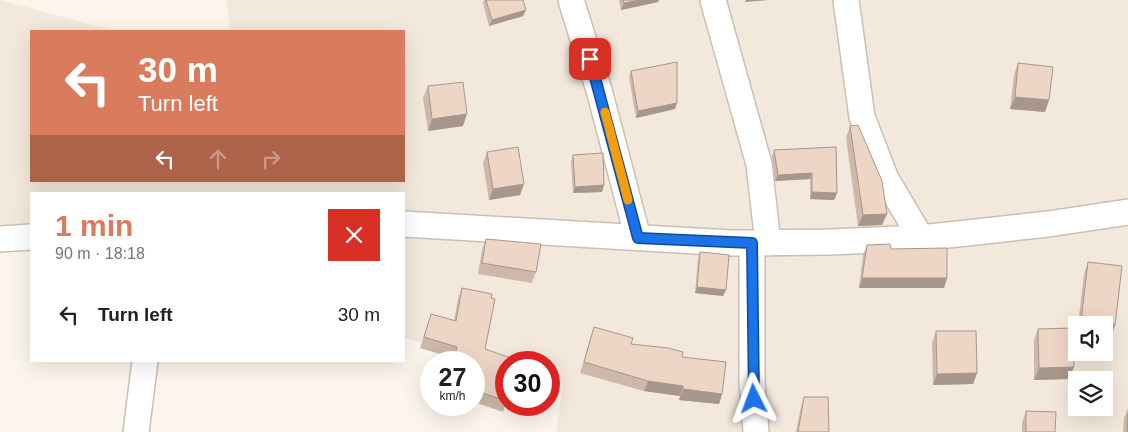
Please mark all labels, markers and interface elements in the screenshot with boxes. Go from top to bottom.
pin [569,38,611,80]
icon: arrive [576,45,604,73]
icon: left [55,50,120,115]
text: 30 m [138,50,218,89]
text: Turn left [138,91,218,116]
icon: left [151,145,179,173]
icon: ahead [204,145,232,173]
icon: right [257,145,285,173]
text: 1 min [55,209,133,242]
button: close [328,209,380,261]
text: 90 m · 18:18 [55,245,145,262]
icon: left [55,301,83,329]
text: Turn left [98,304,173,325]
text: 30 m [338,304,380,325]
map controls [1068,316,1113,416]
button: sound [1068,316,1113,361]
speed limit sign: 30 [495,351,560,416]
text: 27 [439,363,466,391]
button: layers [1068,371,1113,416]
position arrow [727,372,779,424]
text: km/h [439,389,466,403]

